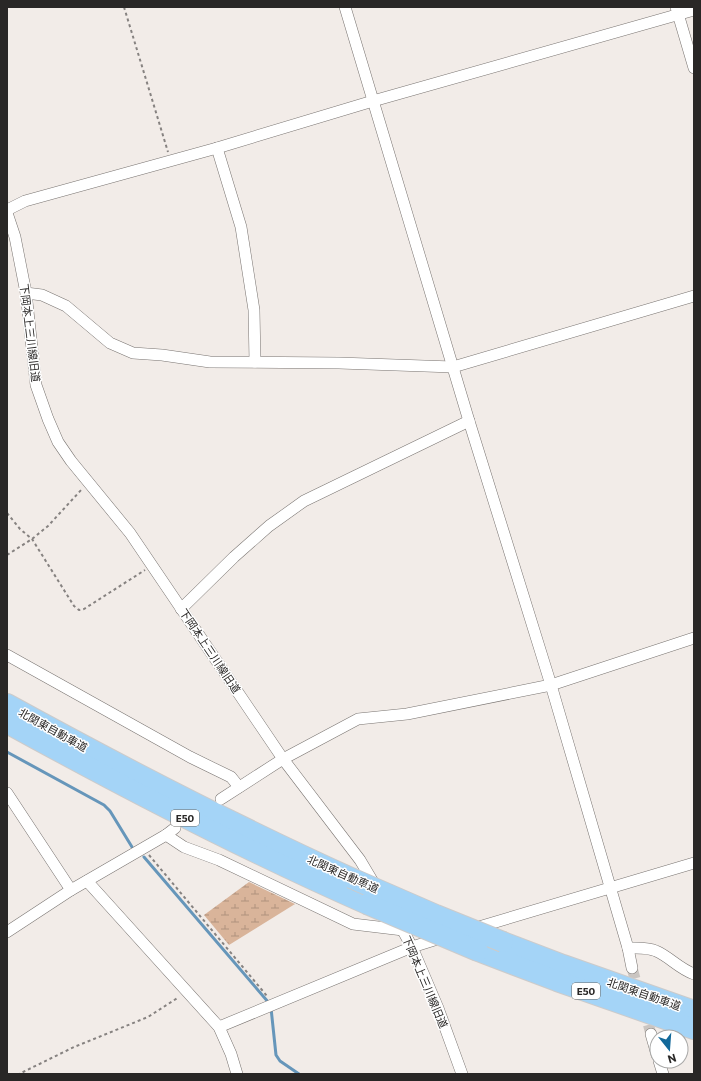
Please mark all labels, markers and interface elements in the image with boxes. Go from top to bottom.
street label: 下岡本上三川線旧道 [18,283,43,383]
street label: 下岡本上三川線旧道 [177,606,243,695]
street label: 北関東自動車道 [16,705,90,754]
road number: E50 [171,810,199,826]
street label: 北関東自動車道 [305,852,381,895]
street label: 下岡本上三川線旧道 [400,934,451,1030]
street label: 北関東自動車道 [606,975,683,1012]
road number: E50 [572,983,600,999]
north arrow [649,1029,689,1069]
text: N [666,1052,678,1066]

